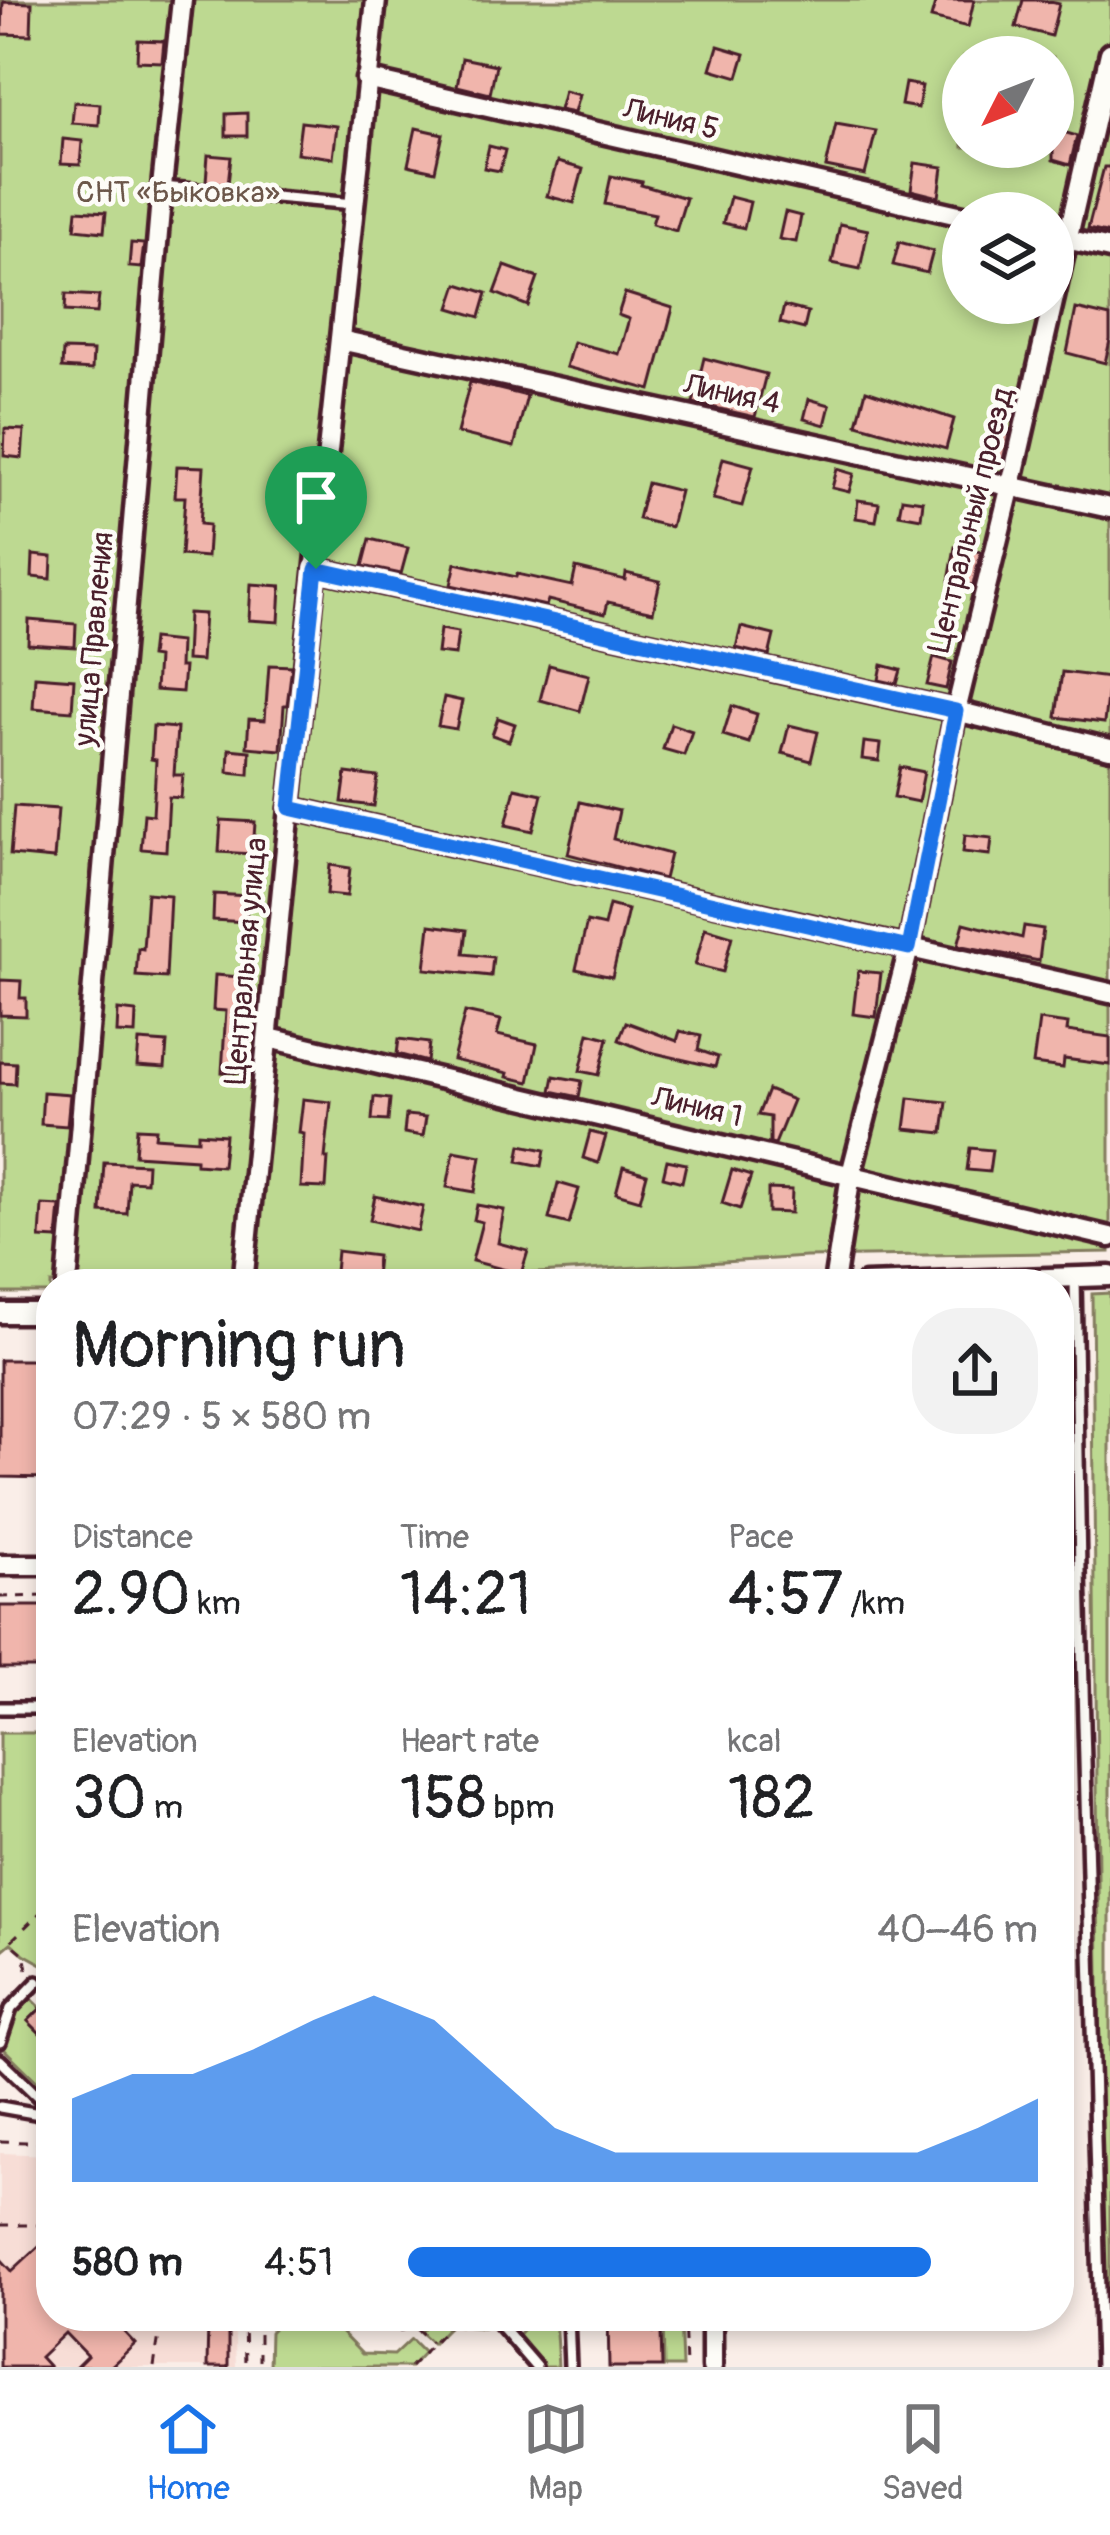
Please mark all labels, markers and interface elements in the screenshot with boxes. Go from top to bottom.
north arrow [942,36,1074,168]
map controls [942,36,1074,324]
street label: Линия 5 [619,90,722,148]
park label: СНТ «Быковка» [76,174,280,211]
button: layers [942,192,1074,324]
street label: Линия 4 [679,366,784,422]
street label: Центральный проезд [920,384,1022,656]
pin [265,446,367,569]
icon: arrive [283,464,349,530]
street label: улица Правления [66,530,122,749]
street label: Центральная улица [217,836,275,1086]
street label: Линия 1 [647,1078,746,1135]
text: Morning run [72,1305,406,1388]
button: share [912,1308,1038,1434]
text: 07:29 · 5 × 580 m [72,1392,371,1441]
text: Distance [72,1517,193,1558]
text: Time [400,1517,469,1558]
text: Pace [728,1517,793,1558]
text: 2.90 [72,1558,191,1633]
text: 14:21 [400,1558,531,1633]
text: 4:57 [728,1558,843,1633]
text: km [191,1583,241,1624]
text: /km [843,1583,905,1624]
text: Elevation [72,1721,198,1762]
text: Heart rate [400,1721,539,1762]
text: kcal [728,1721,782,1762]
text: 30 [72,1762,146,1837]
text: 158 [400,1762,486,1837]
text: 182 [728,1762,815,1837]
text: m [146,1787,183,1828]
text: bpm [486,1787,554,1828]
text: Elevation [72,1905,221,1954]
text: 40–46 m [877,1905,1038,1954]
text: 580 m [72,2238,183,2287]
text: 4:51 [264,2238,333,2287]
tab: Home [146,2396,230,2509]
tab: Map [523,2396,589,2509]
tab: Saved [882,2396,964,2509]

